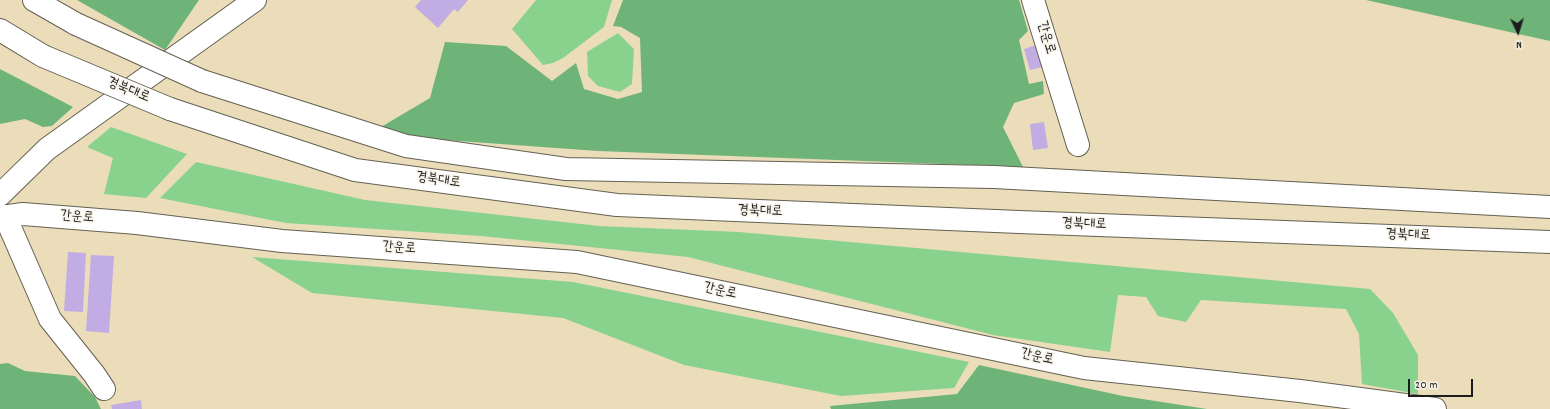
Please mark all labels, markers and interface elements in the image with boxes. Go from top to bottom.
north arrow [1498,12,1538,52]
street label: 간운로 [1032,19,1058,57]
text: N [1516,36,1522,52]
street label: 경북대로 [104,75,152,107]
street label: 경북대로 [415,170,461,192]
street label: 경북대로 [737,203,783,221]
street label: 간운로 [60,208,94,228]
street label: 경북대로 [1061,216,1107,234]
street label: 경북대로 [1385,227,1431,245]
street label: 간운로 [382,239,416,259]
street label: 간운로 [702,280,738,304]
street label: 간운로 [1019,346,1055,370]
scale bar [1410,371,1475,397]
text: 20 m [1415,377,1438,394]

